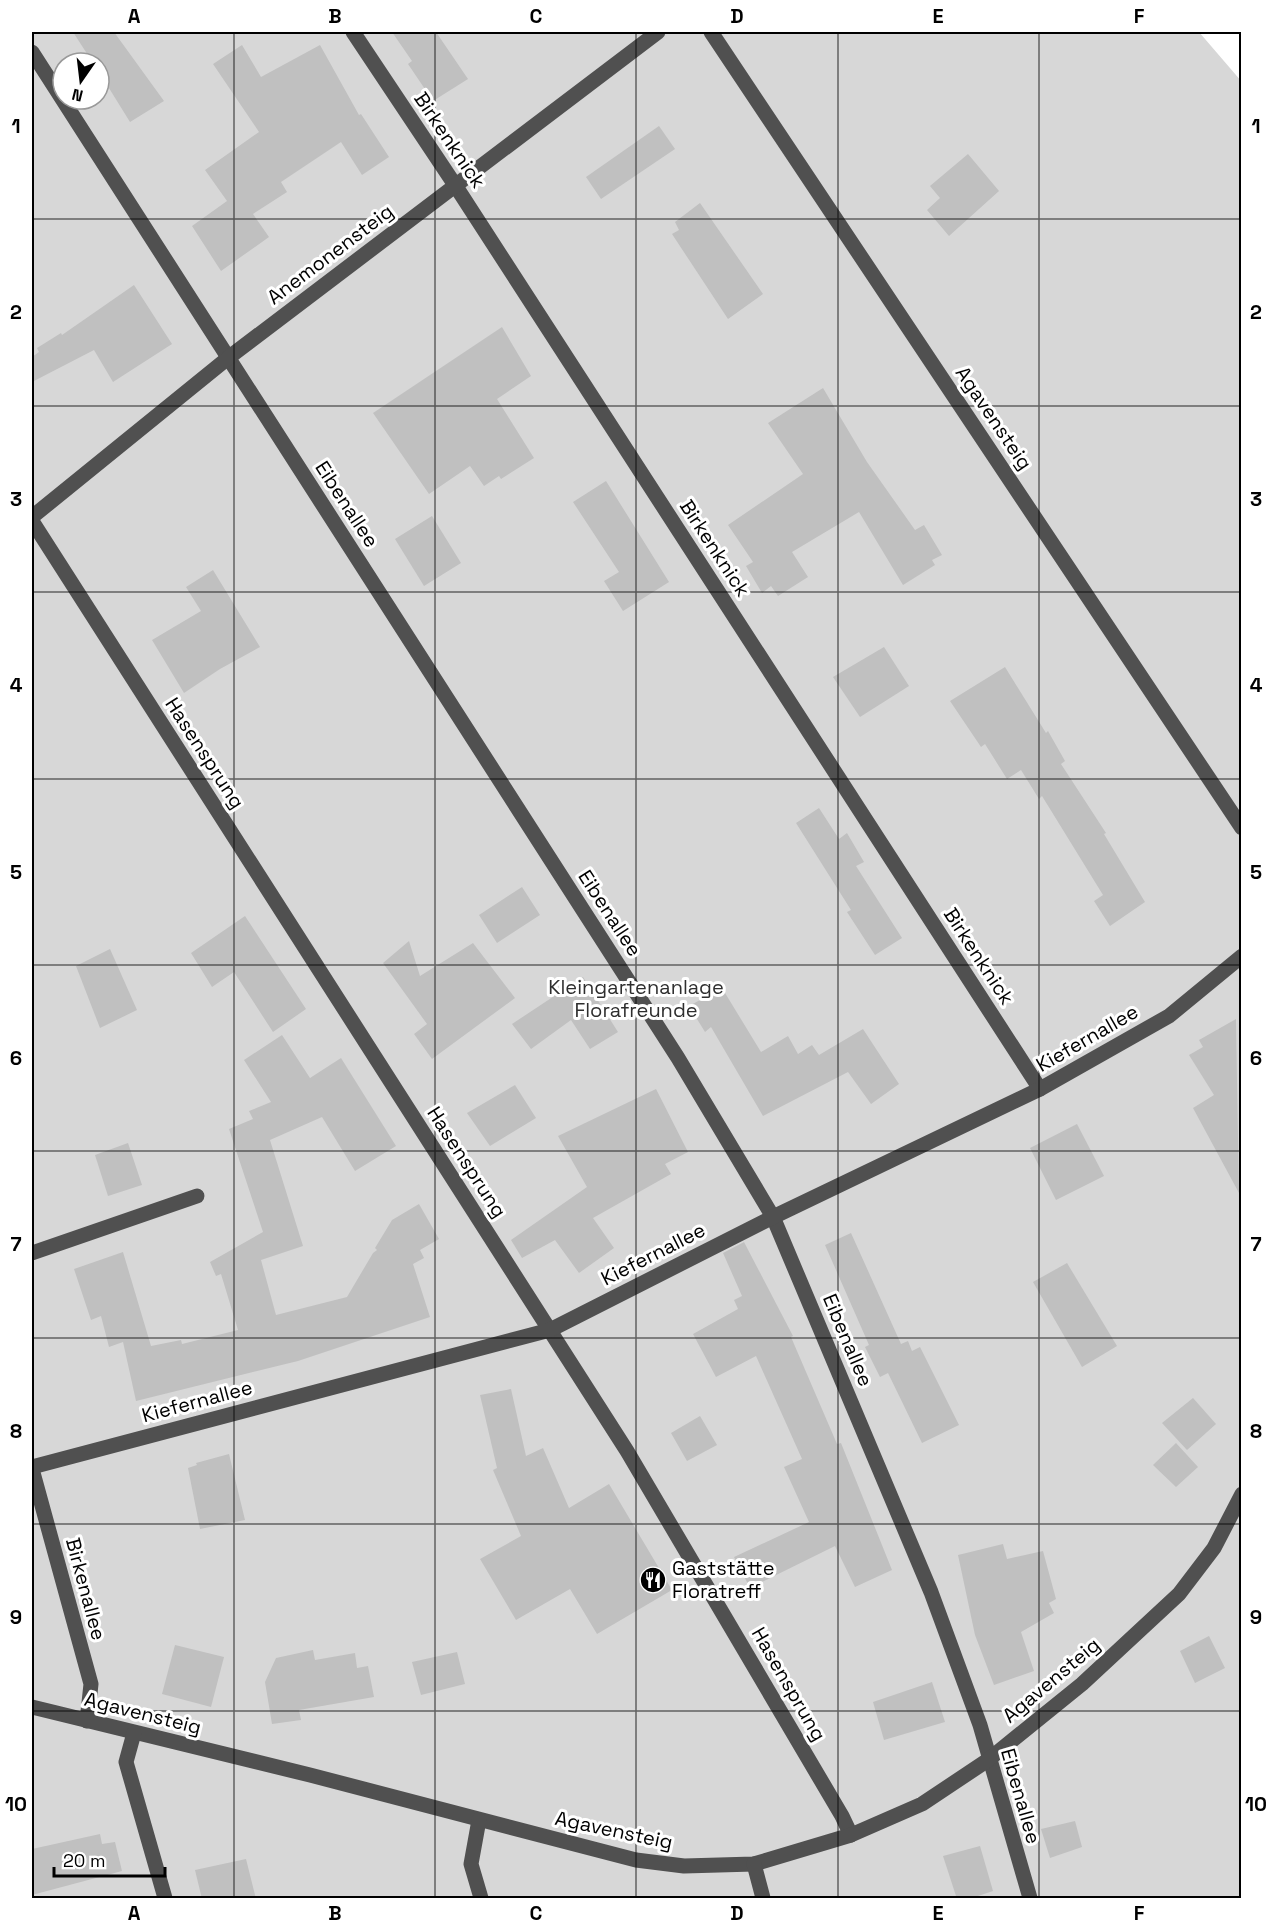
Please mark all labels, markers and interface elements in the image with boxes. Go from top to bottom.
text: A [128,3,141,29]
text: B [328,3,342,29]
text: C [530,3,543,29]
text: D [730,3,744,29]
text: E [932,3,944,29]
text: F [1134,3,1145,29]
north arrow [51,51,111,111]
text: N [70,84,85,107]
street label: Birkenknick [408,87,492,193]
text: 1 [11,113,21,139]
text: 1 [1251,113,1261,139]
street label: Anemonensteig [262,198,398,310]
text: 2 [10,299,22,325]
text: 2 [1250,299,1262,325]
street label: Agavensteig [950,361,1038,475]
street label: Eibenallee [309,456,385,552]
text: 3 [10,486,22,512]
text: 3 [1250,486,1262,512]
street label: Birkenknick [674,495,756,602]
text: 4 [10,672,23,698]
text: 4 [1250,672,1263,698]
street label: Hasensprung [159,692,251,814]
text: 5 [10,859,22,885]
text: 5 [1250,859,1262,885]
street label: Eibenallee [572,865,648,961]
street label: Birkenknick [938,903,1020,1010]
park label: Kleingartenanlage Florafreunde [548,974,724,1023]
street label: Kiefernallee [1031,998,1143,1078]
text: 6 [10,1045,22,1071]
text: 6 [1250,1045,1262,1071]
street label: Hasensprung [421,1101,513,1223]
street label: Kiefernallee [597,1217,709,1291]
text: 7 [10,1231,22,1257]
text: 7 [1250,1231,1262,1257]
street label: Eibenallee [817,1290,879,1390]
street label: Kiefernallee [139,1374,255,1428]
text: 8 [10,1418,22,1444]
text: 8 [1250,1418,1262,1444]
street label: Birkenallee [60,1535,112,1643]
place label: Gaststätte Floratreff [672,1555,775,1604]
restaurant icon: Gaststätte Floratreff [638,1565,668,1595]
text: 9 [10,1604,22,1630]
text: 9 [1250,1604,1262,1630]
street label: Hasensprung [746,1622,832,1746]
street label: Agavensteig [997,1632,1105,1728]
street label: Agavensteig [82,1686,204,1740]
street label: Eibenallee [995,1745,1047,1847]
text: 10 [5,1791,27,1817]
text: 10 [1245,1791,1267,1817]
street label: Agavensteig [553,1805,675,1855]
scale bar [54,1840,165,1878]
text: 20 m [63,1849,106,1872]
text: A [128,1900,141,1926]
text: B [328,1900,342,1926]
text: C [530,1900,543,1926]
text: D [730,1900,744,1926]
text: E [932,1900,944,1926]
text: F [1134,1900,1145,1926]

